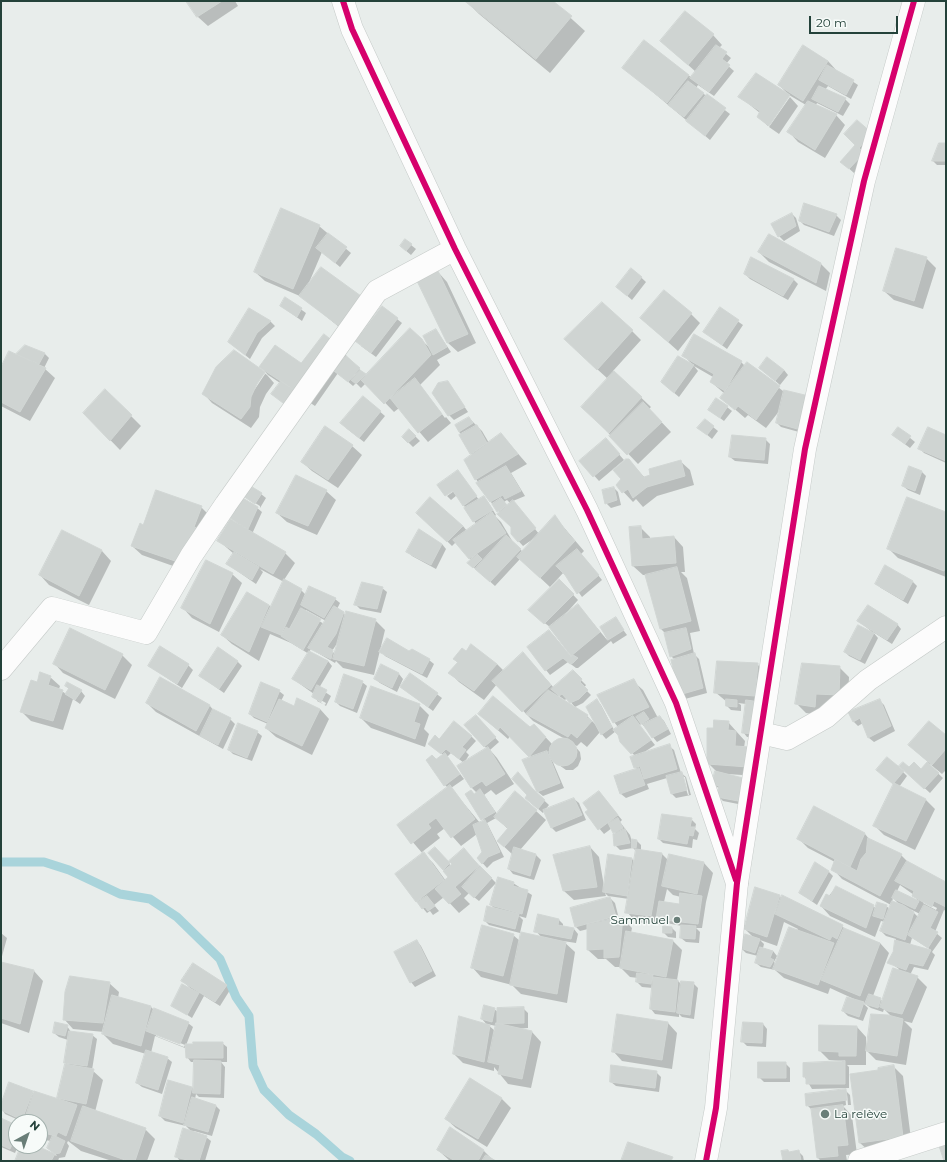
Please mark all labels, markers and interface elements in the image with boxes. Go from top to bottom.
scale bar [811,8,900,34]
text: 20 m [816,15,847,30]
place label: Sammuel [611,913,669,927]
marker: Sammuel [672,915,682,925]
place label: La relève [834,1107,887,1121]
marker: La relève [819,1108,831,1120]
north arrow [8,1114,48,1154]
text: N [27,1117,43,1134]

